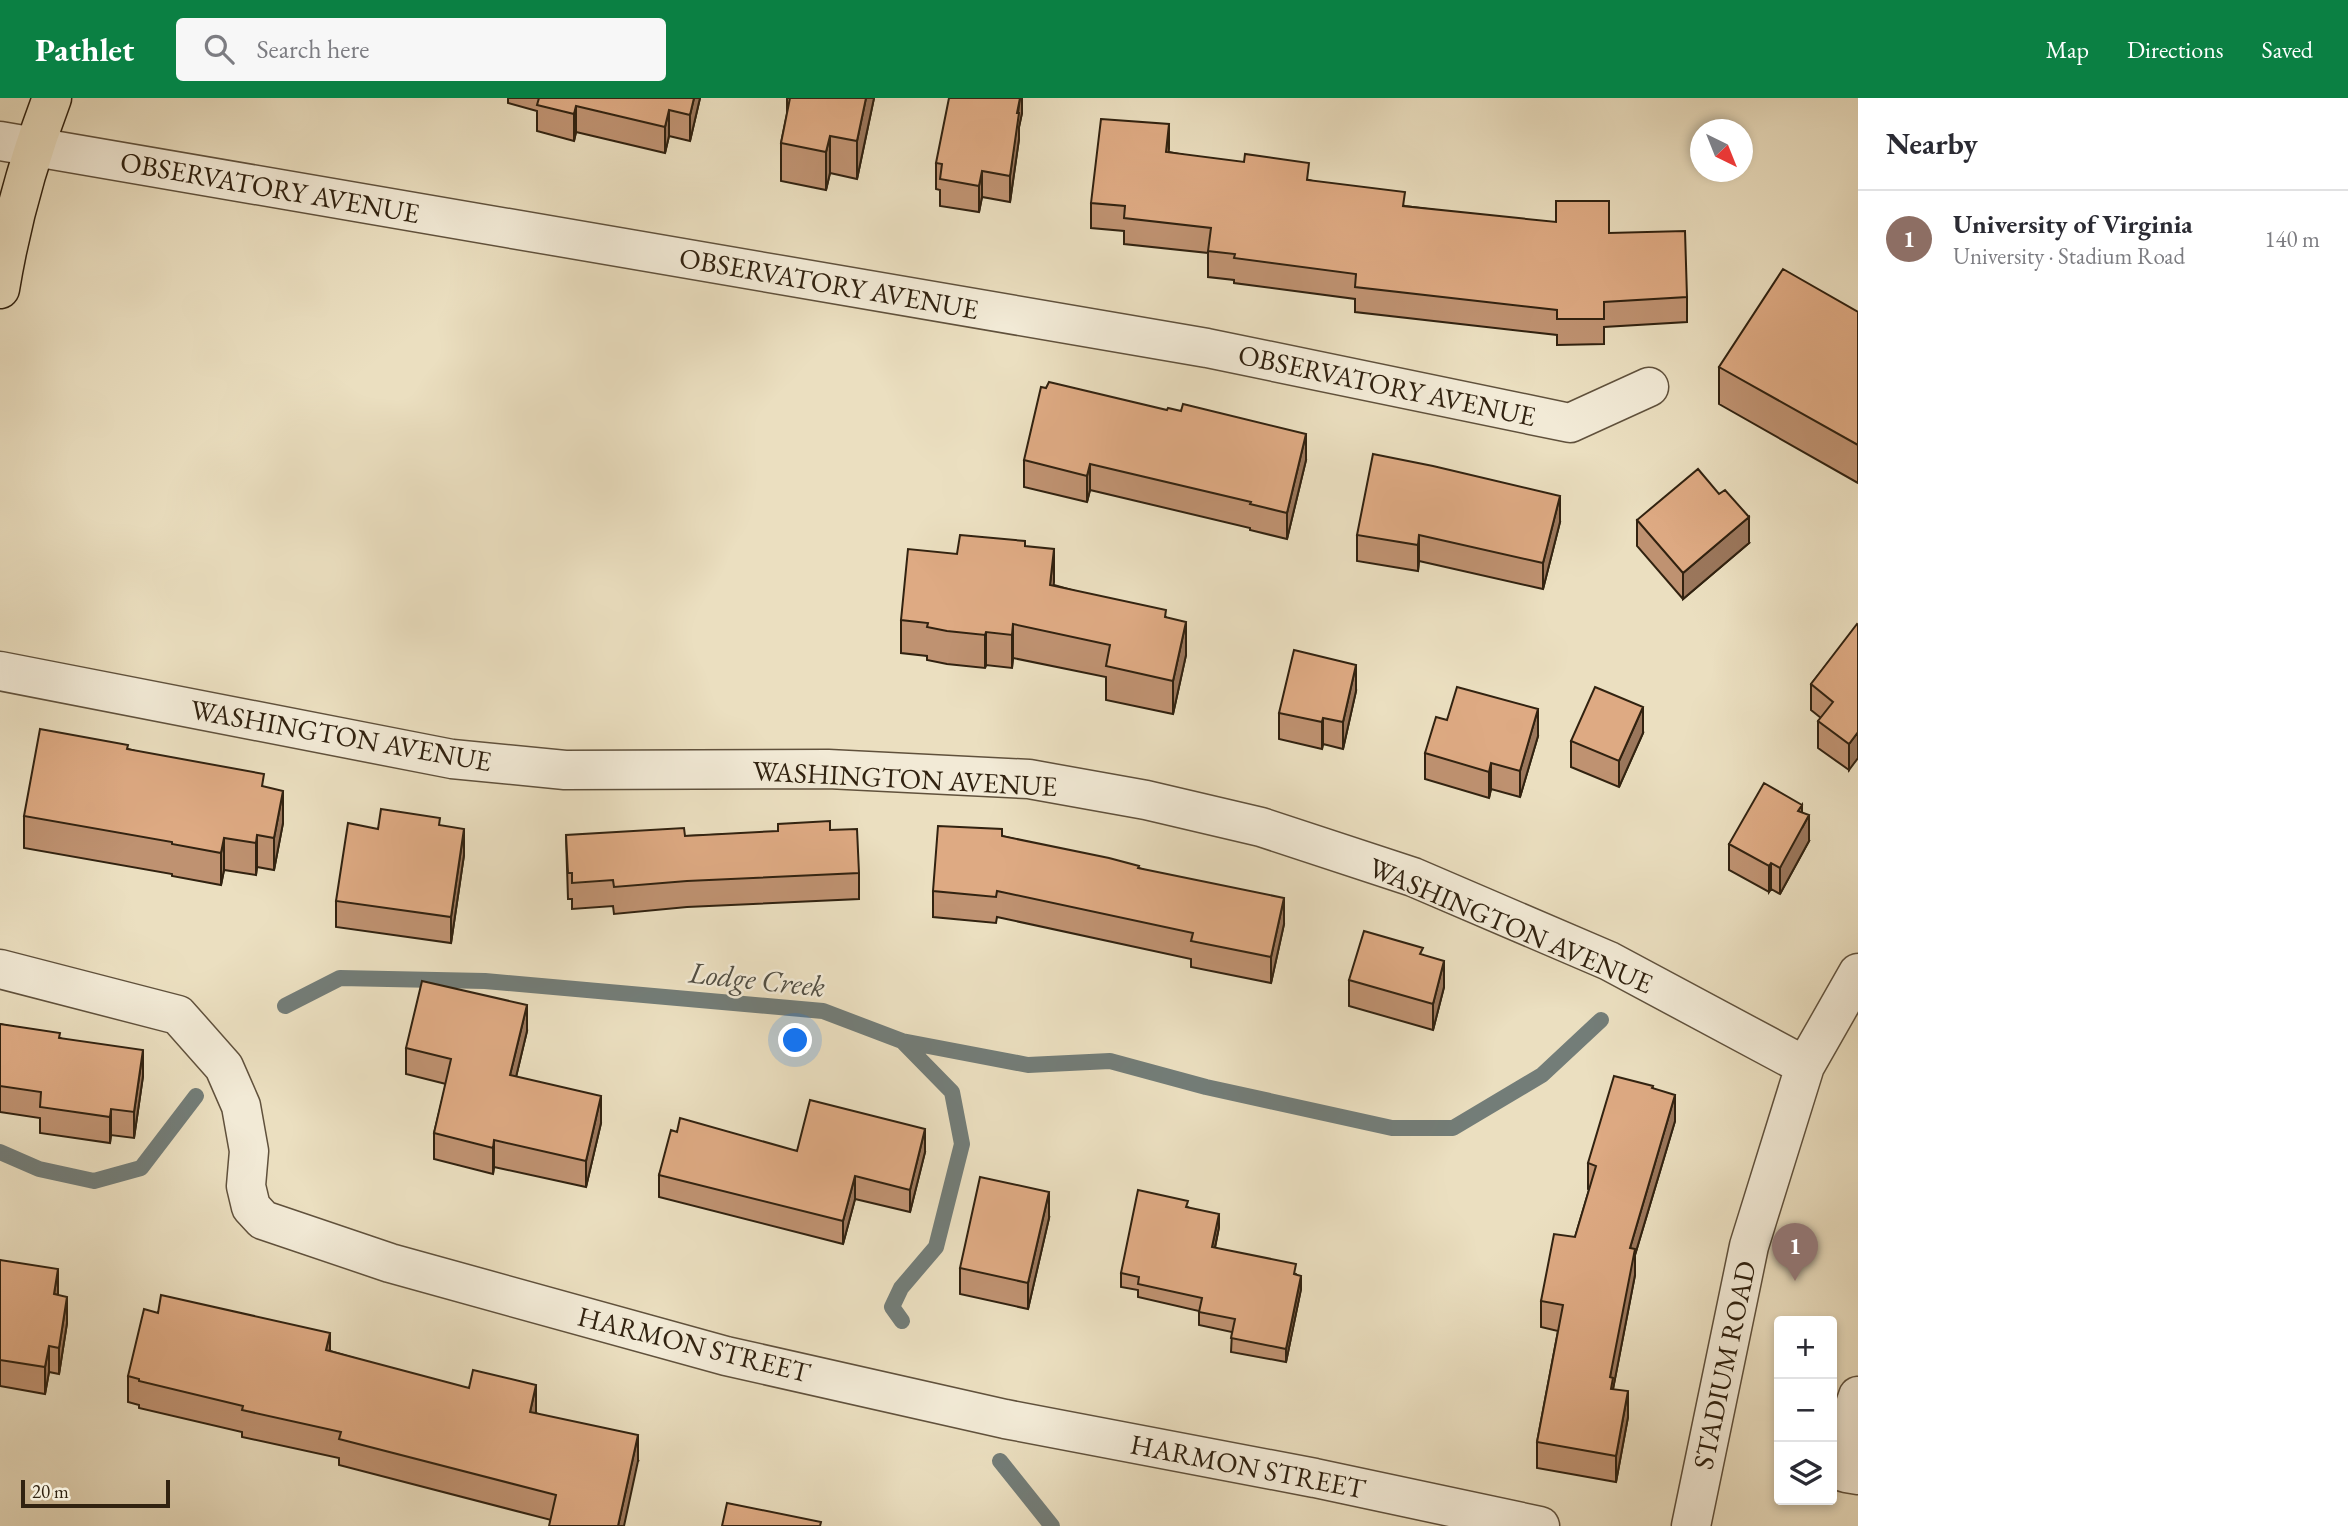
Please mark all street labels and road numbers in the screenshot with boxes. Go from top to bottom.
street label: OBSERVATORY AVENUE [118,143,423,231]
street label: OBSERVATORY AVENUE [677,239,982,327]
street label: OBSERVATORY AVENUE [1235,336,1539,434]
street label: WASHINGTON AVENUE [188,691,495,779]
street label: WASHINGTON AVENUE [752,752,1059,804]
street label: WASHINGTON AVENUE [1363,849,1659,1001]
street label: STADIUM ROAD [1684,1258,1764,1472]
street label: HARMON STREET [574,1298,814,1390]
street label: HARMON STREET [1128,1426,1369,1506]

